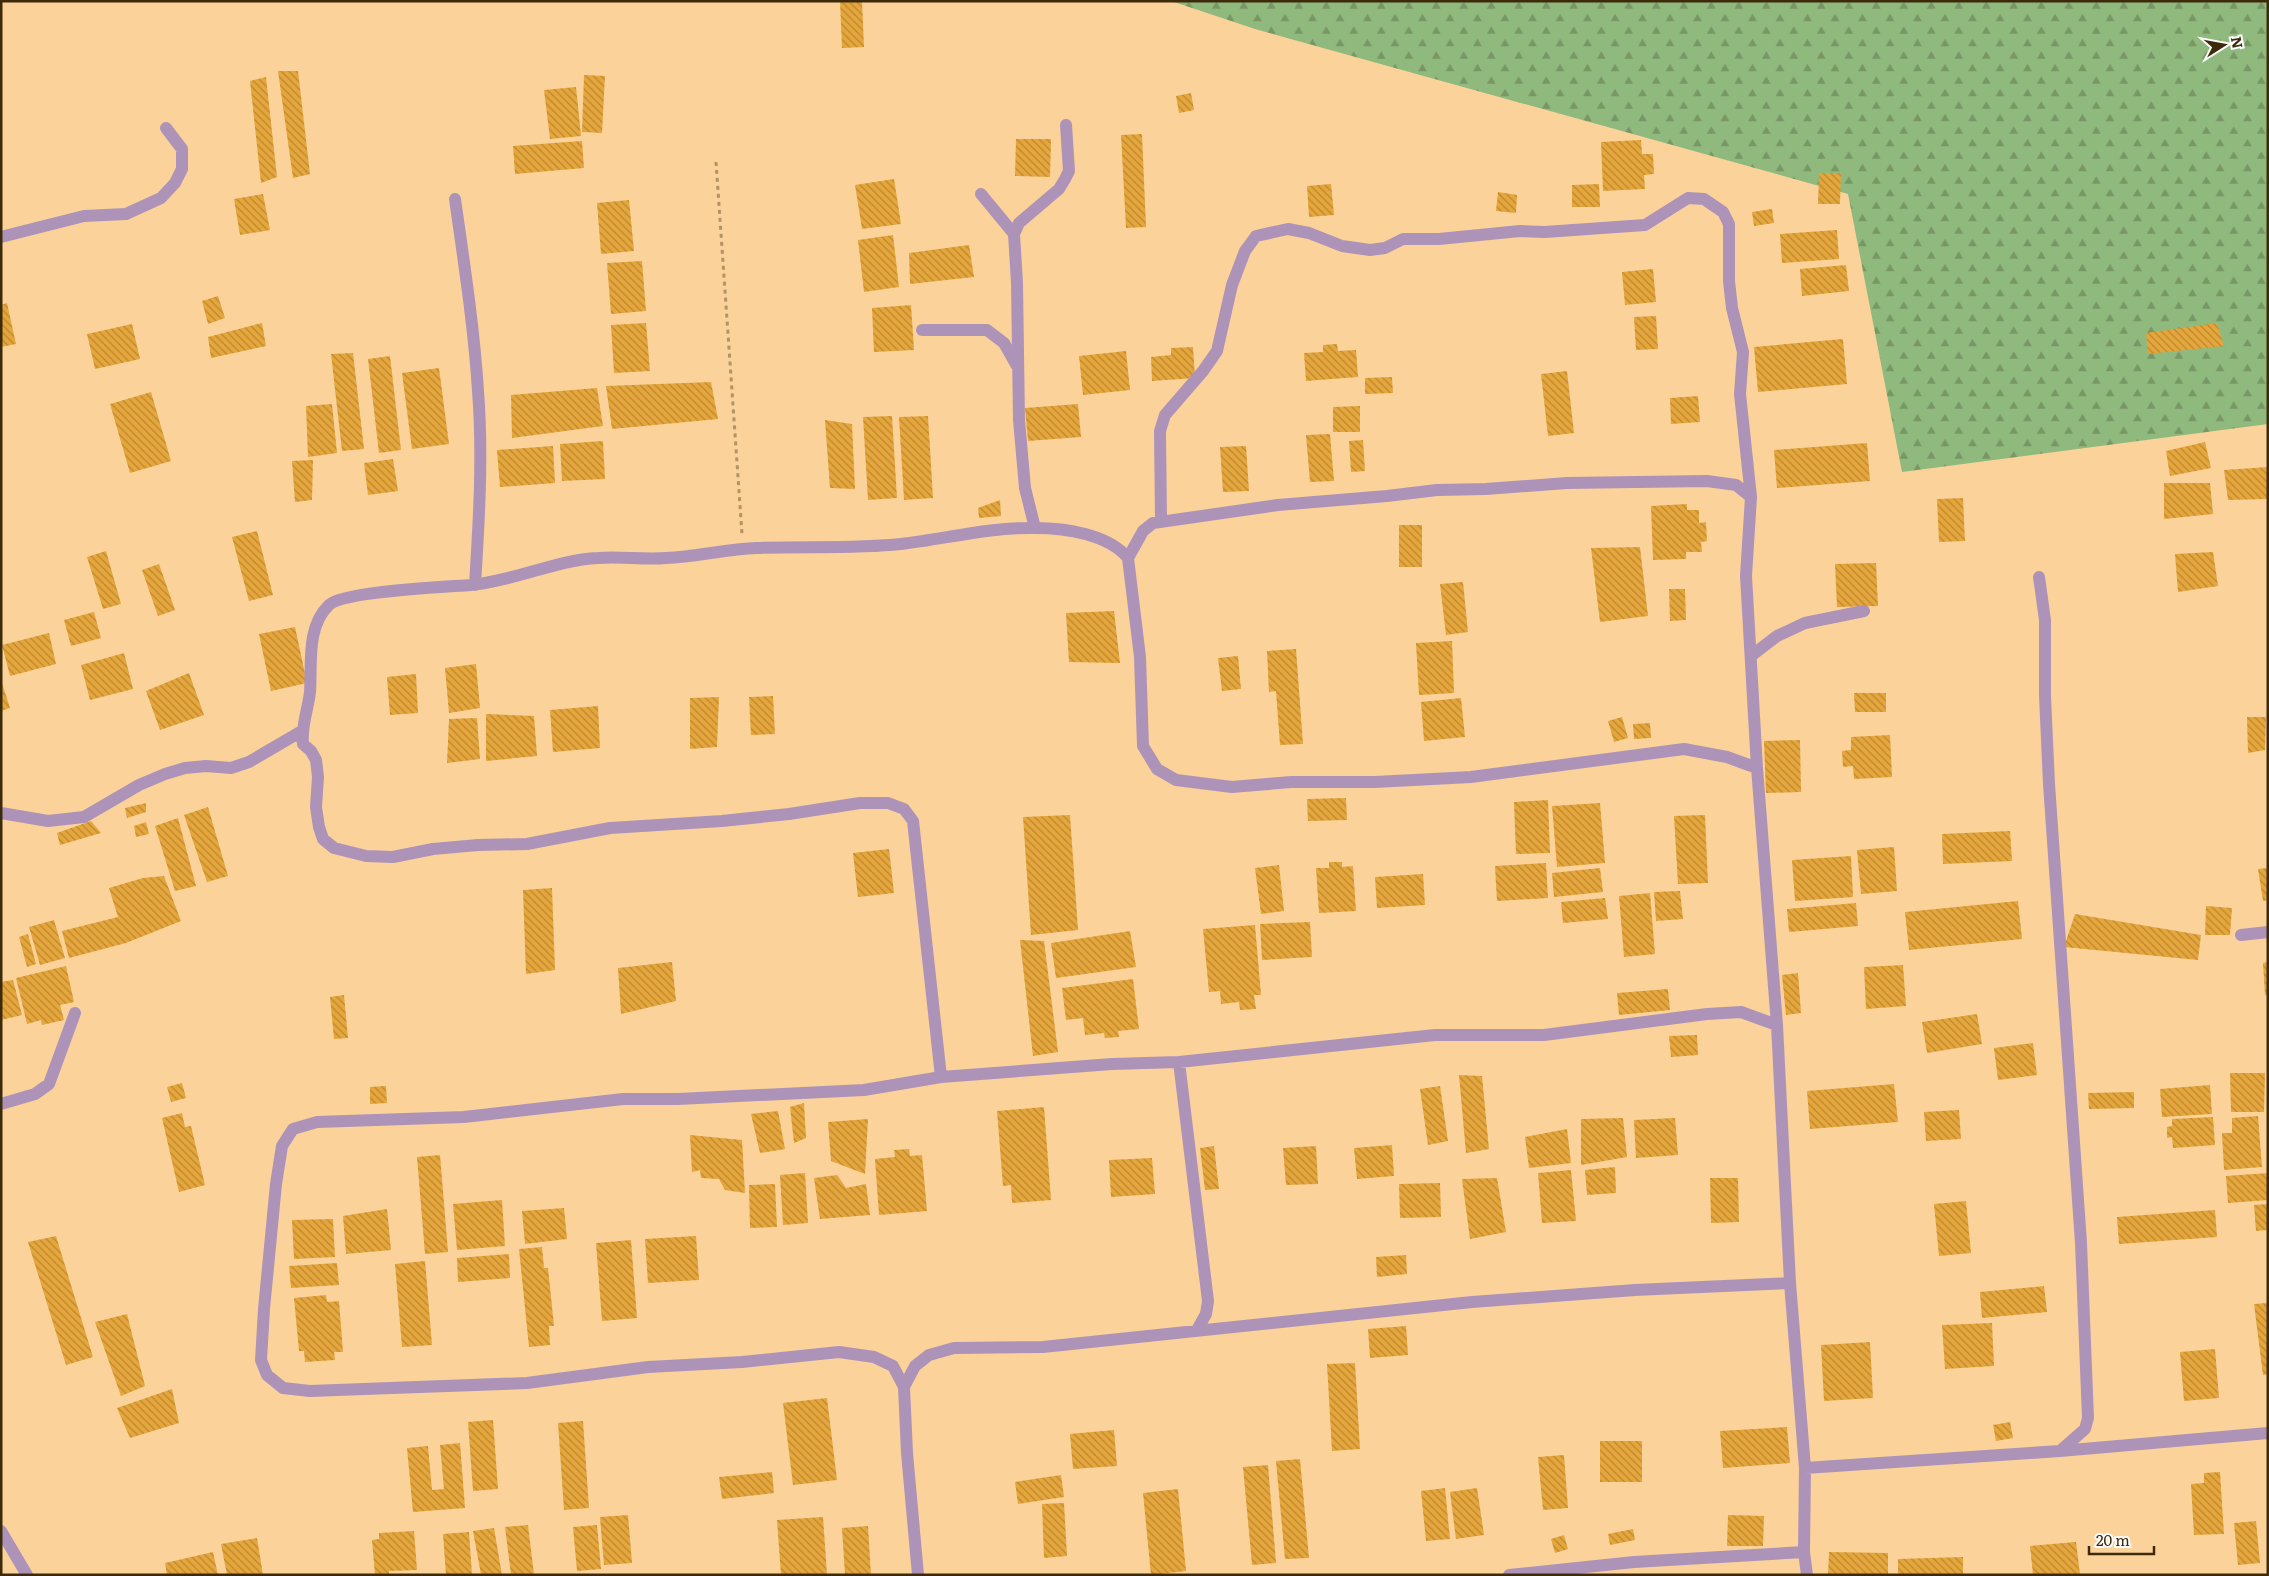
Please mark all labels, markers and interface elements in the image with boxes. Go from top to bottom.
north arrow [2199,20,2249,70]
text: N [2227,35,2249,50]
scale bar [2089,1524,2154,1556]
text: 20 m [2096,1528,2130,1551]

